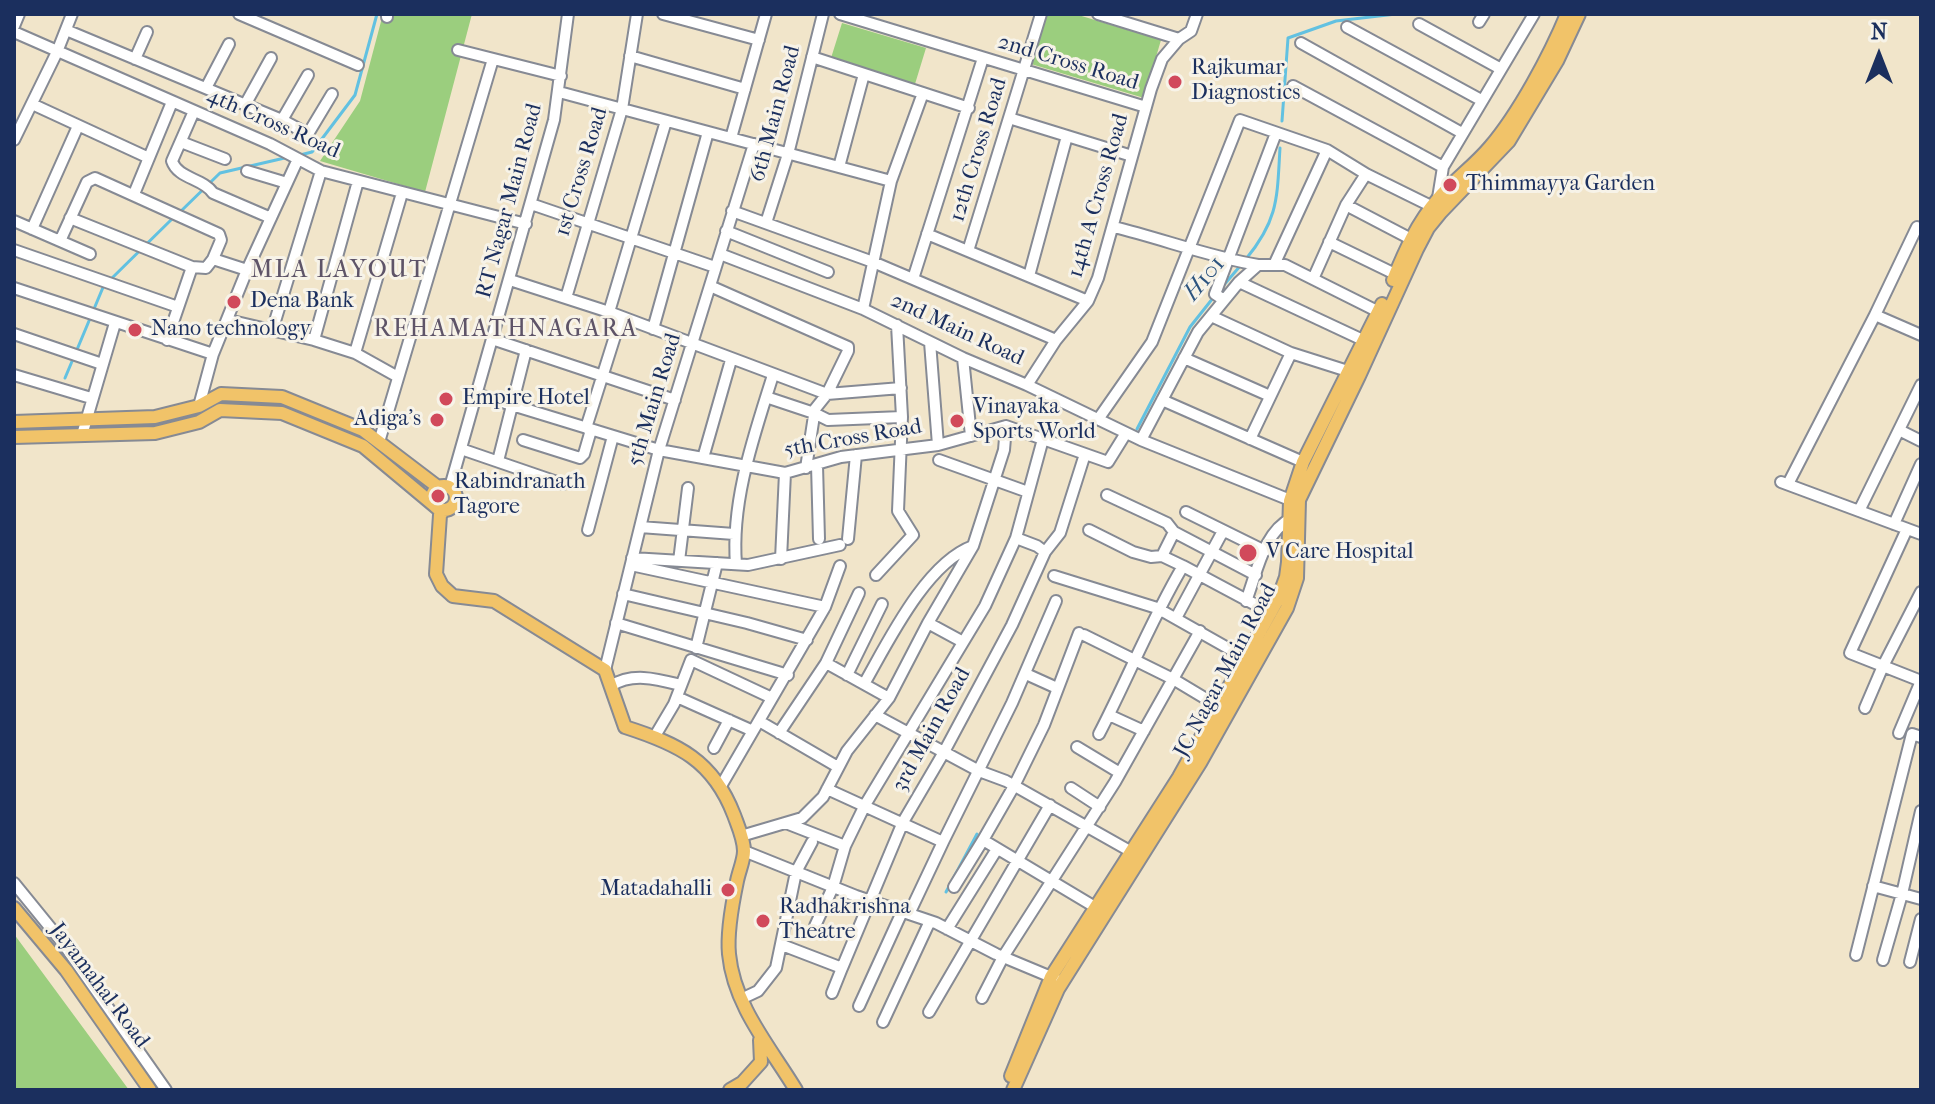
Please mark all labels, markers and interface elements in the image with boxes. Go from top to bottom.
north arrow [1839,16,1919,96]
text: N [1871,19,1887,45]
street label: 2nd Cross Road [994,29,1142,97]
street label: 6th Main Road [745,43,807,185]
place label: Rajkumar Diagnostics [1191,56,1300,108]
marker: Rajkumar Diagnostics [1166,73,1184,91]
street label: 12th Cross Road [945,75,1013,225]
street label: 4th Cross Road [202,83,344,165]
street label: RT Nagar Main Road [471,101,549,301]
street label: 1st Cross Road [550,104,614,240]
street label: 14th A Cross Road [1063,111,1135,281]
place label: Thimmayya Garden [1466,172,1655,198]
marker: Thimmayya Garden [1441,176,1459,194]
water label: H101 [1178,251,1232,307]
district label: MLA LAYOUT [251,257,427,285]
street label: 2nd Main Road [886,288,1028,372]
place label: Dena Bank [250,289,354,315]
marker: Dena Bank [225,293,243,311]
district label: REHAMATHNAGARA [374,316,638,344]
place label: Nano technology [151,317,311,343]
marker: Nano technology [126,321,144,339]
street label: 5th Main Road [622,330,688,470]
place label: Empire Hotel [462,386,590,412]
marker: Empire Hotel [437,390,455,408]
place label: Vinayaka Sports World [973,395,1096,446]
place label: Adiga's [354,407,421,433]
marker: Adiga's [428,411,446,429]
marker: Vinayaka Sports World [948,412,966,430]
street label: 5th Cross Road [782,414,924,464]
place label: Rabindranath Tagore [454,470,586,522]
marker: Rabindranath Tagore [429,487,447,505]
place label: V Care Hospital [1266,540,1414,566]
marker: V Care Hospital [1237,542,1259,564]
street label: JC Nagar Main Road [1169,579,1283,763]
street label: 3rd Main Road [887,663,977,797]
place label: Matadahalli [600,877,712,903]
marker: Matadahalli [719,881,737,899]
place label: Radhakrishna Theatre [779,895,911,946]
marker: Radhakrishna Theatre [754,912,772,930]
street label: Jayamahal Road [43,918,155,1054]

